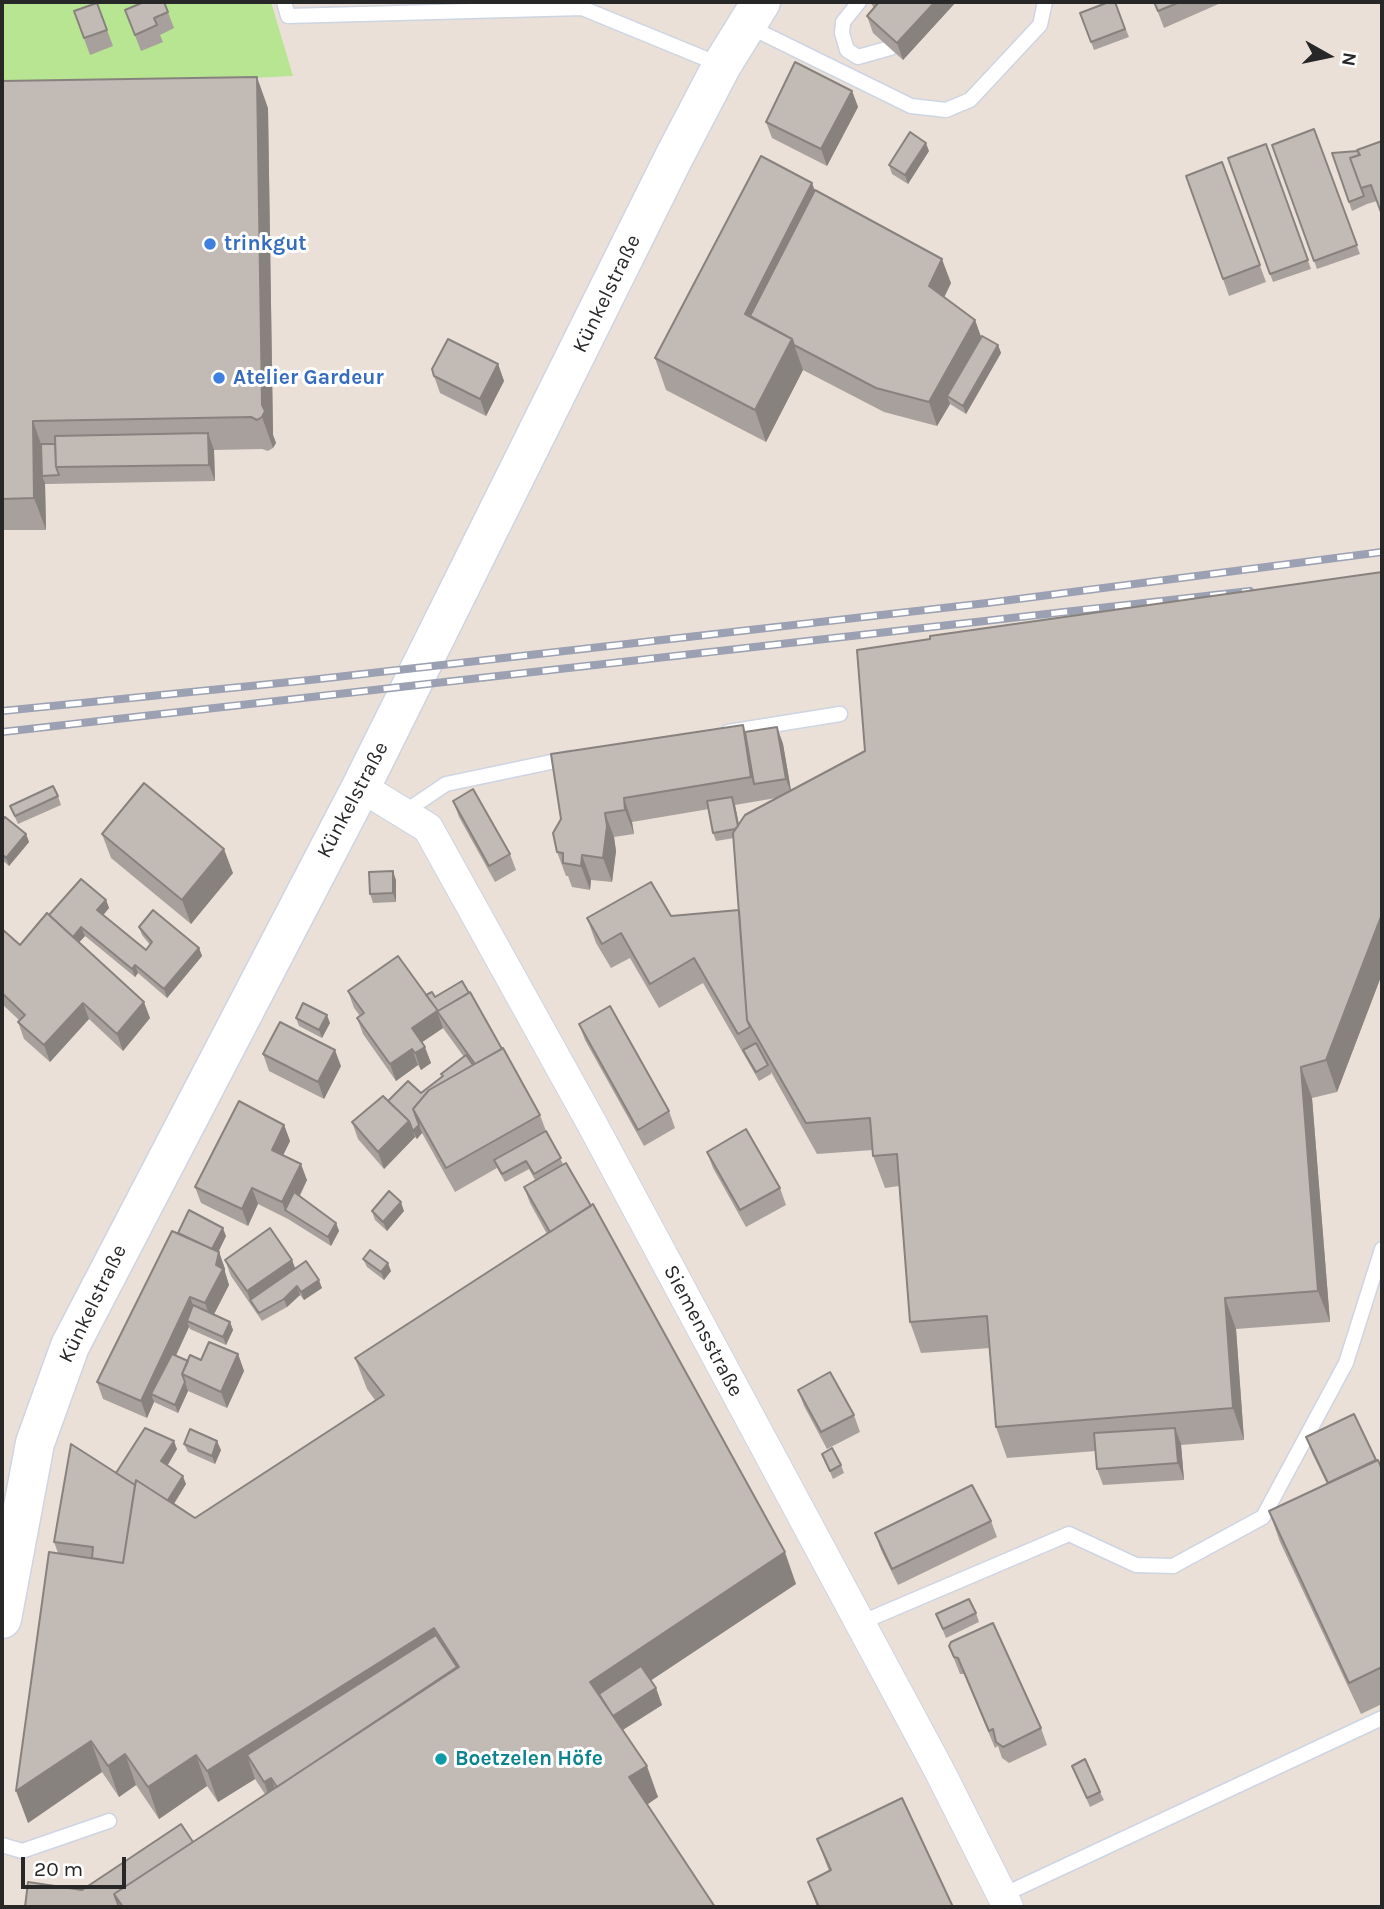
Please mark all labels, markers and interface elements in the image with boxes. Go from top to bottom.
north arrow [1293,21,1363,91]
text: N [1337,51,1361,68]
place label: trinkgut [224,231,307,257]
street label: Künkelstraße [568,231,646,357]
marker: trinkgut [202,236,218,252]
place label: Atelier Gardeur [233,365,384,391]
marker: Atelier Gardeur [211,370,227,386]
street label: Künkelstraße [312,737,394,863]
street label: Künkelstraße [54,1241,132,1367]
street label: Siemensstraße [658,1261,748,1401]
place label: Boetzelen Höfe [455,1746,603,1772]
marker: Boetzelen Höfe [433,1751,449,1767]
scale bar [24,1842,130,1886]
text: 20 m [34,1857,83,1881]

